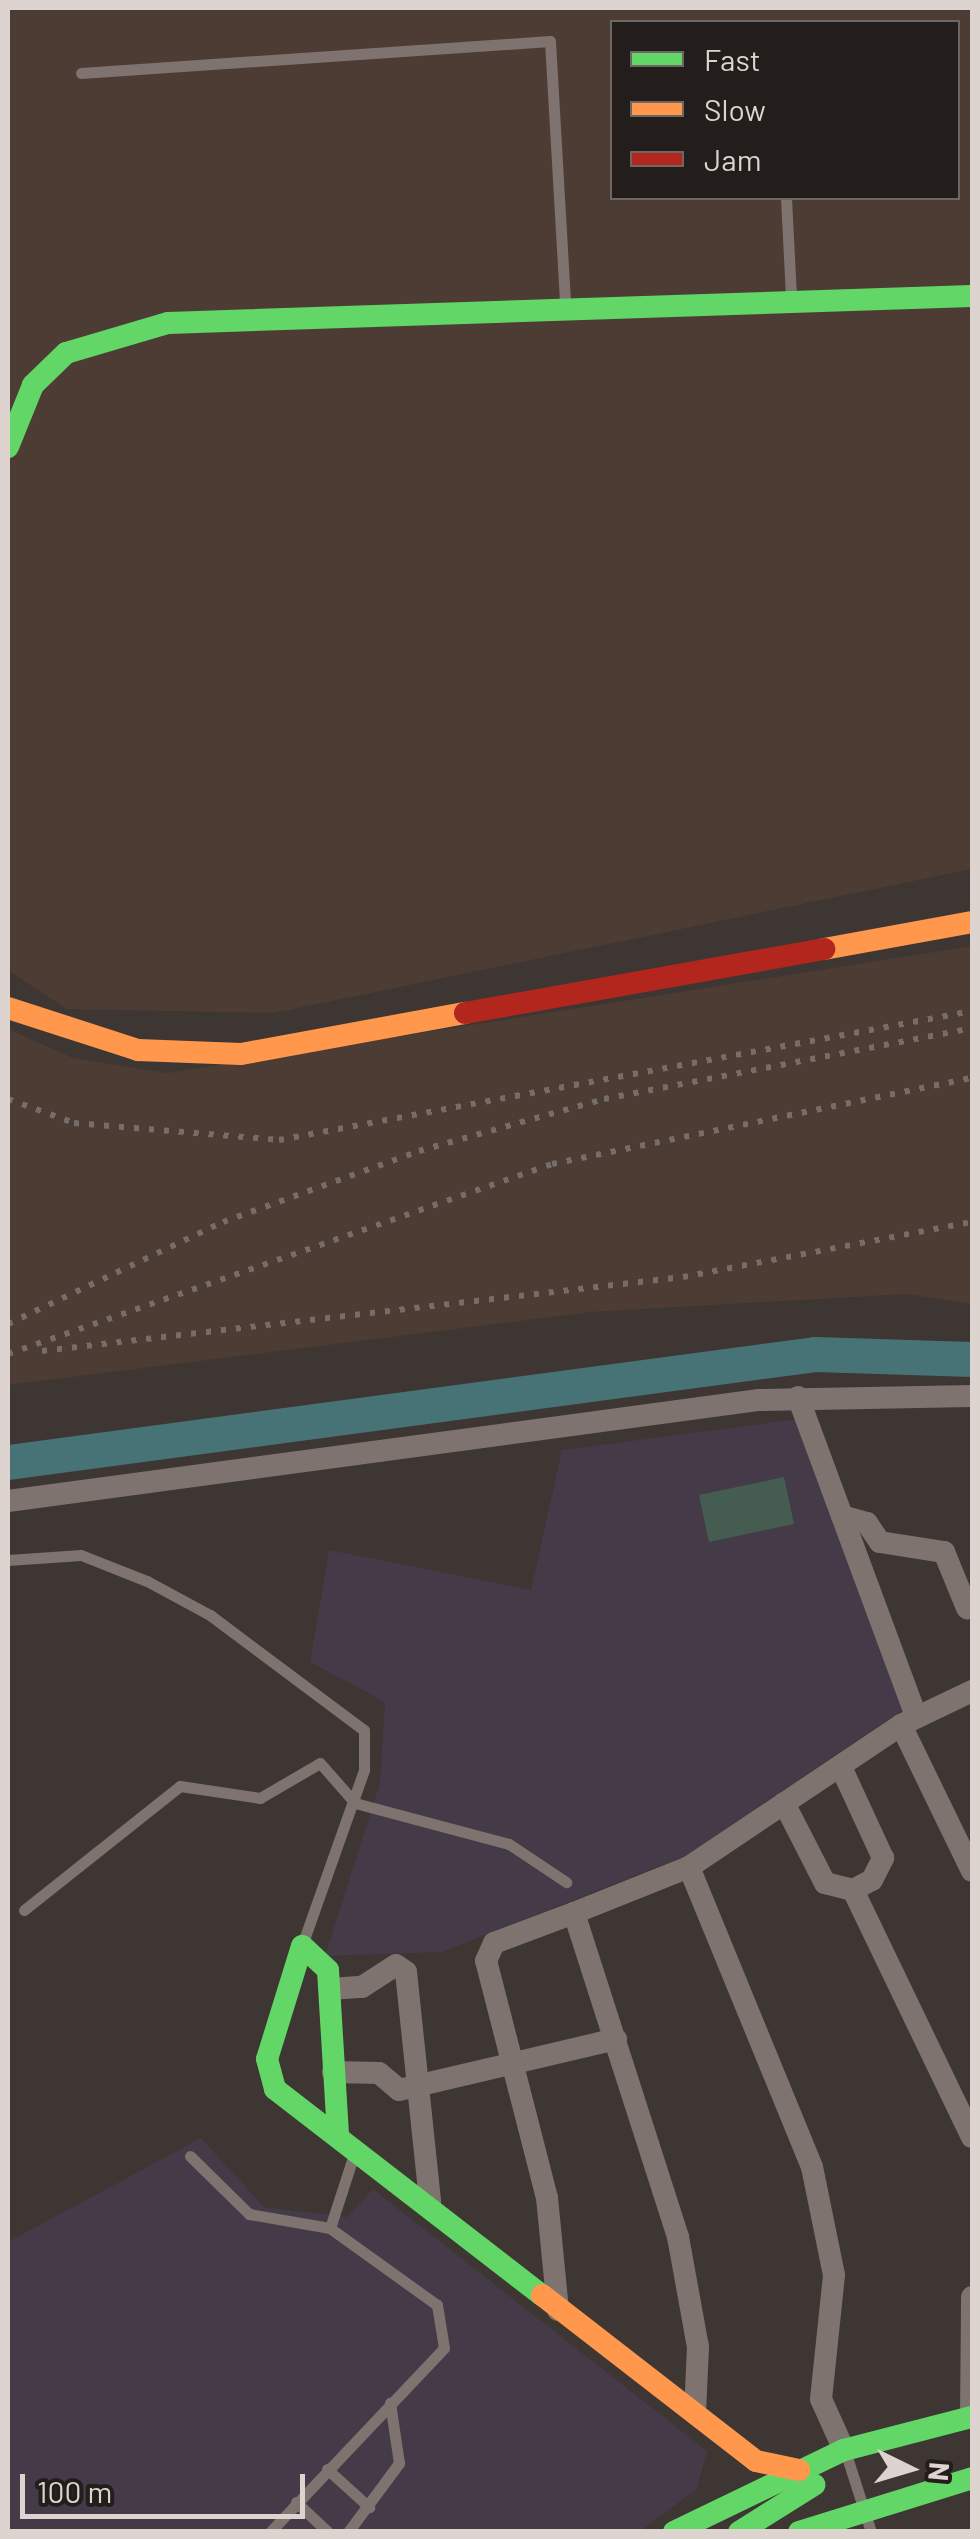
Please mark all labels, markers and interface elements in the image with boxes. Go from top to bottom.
legend [610,20,960,200]
text: Fast [704,41,761,77]
text: Slow [704,91,766,127]
text: Jam [704,141,761,177]
north arrow [860,2419,960,2519]
scale bar [25,2454,310,2516]
text: N [922,2461,958,2482]
text: 100 m [37,2473,112,2509]

